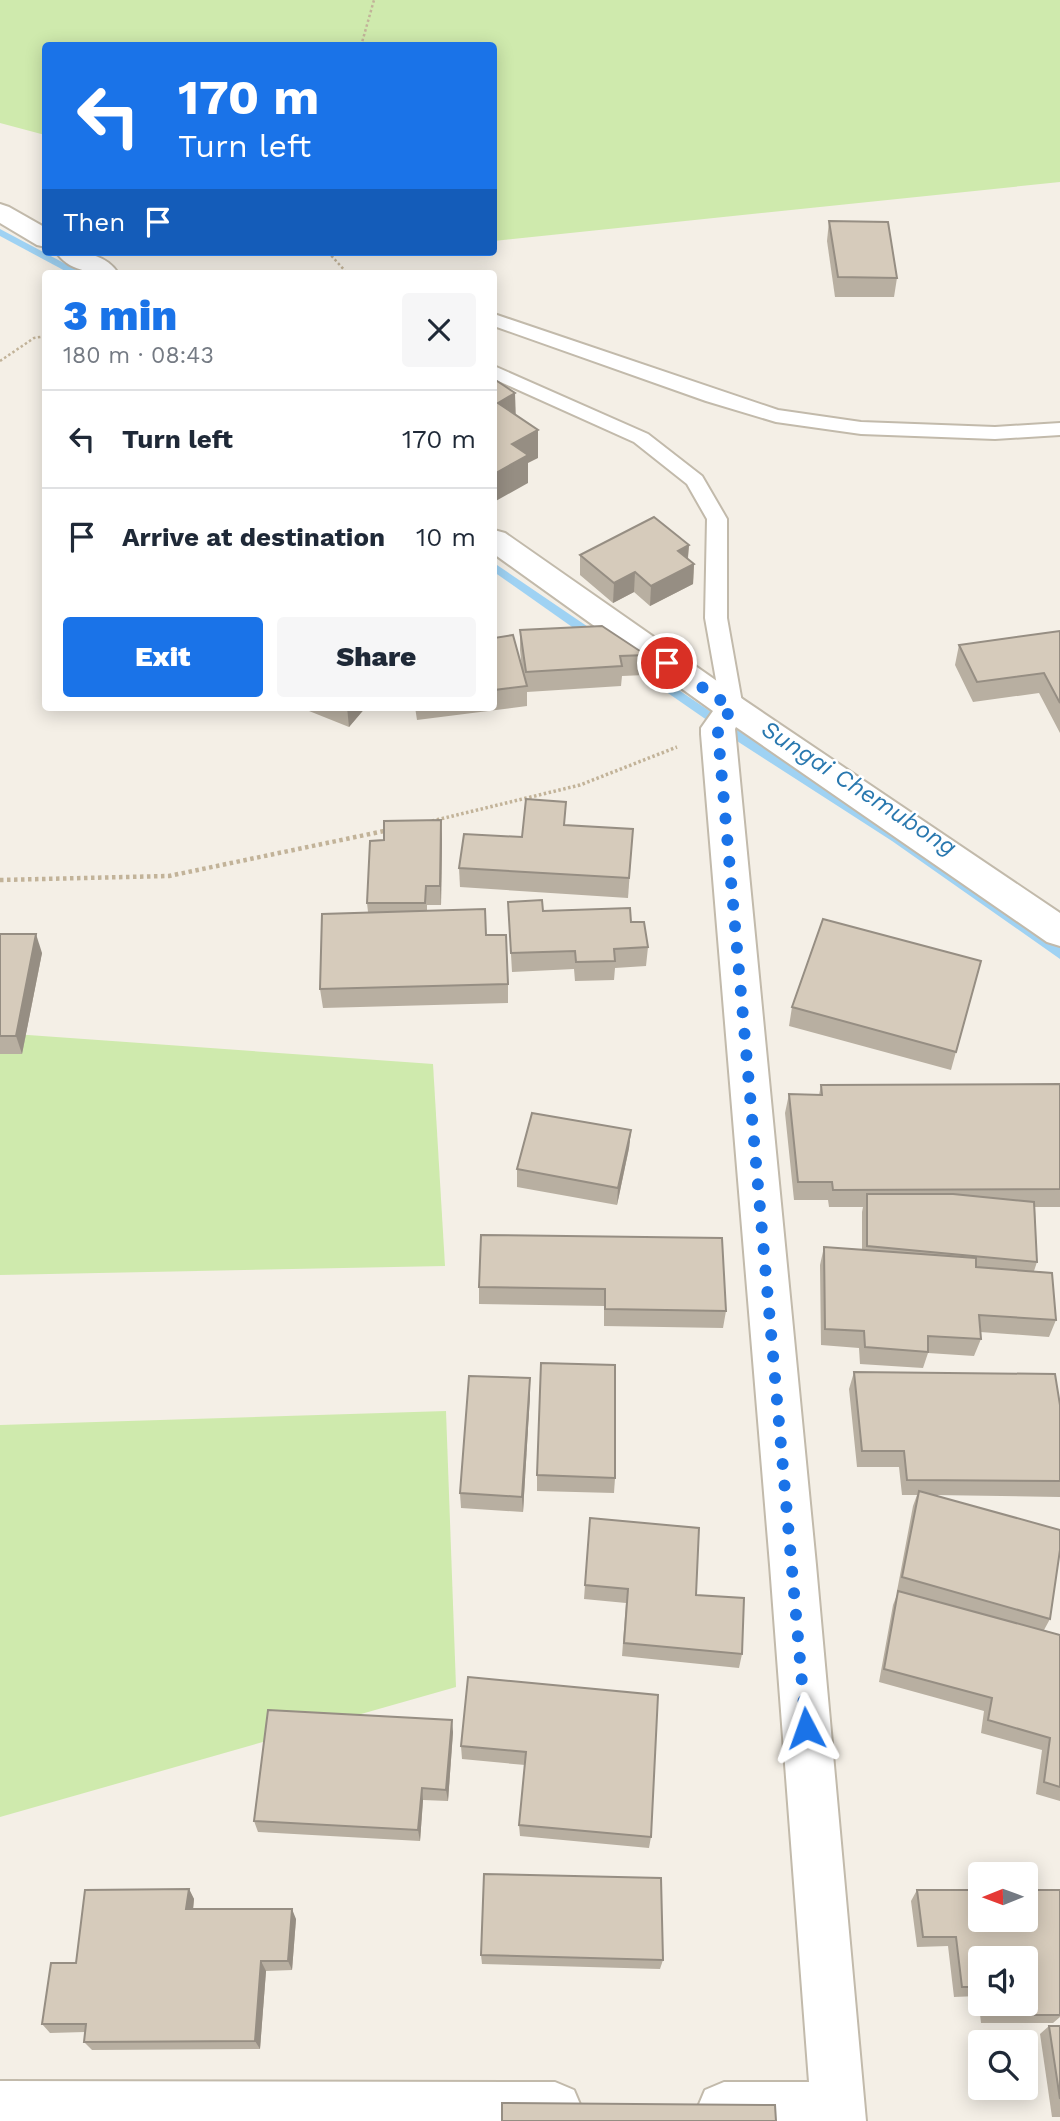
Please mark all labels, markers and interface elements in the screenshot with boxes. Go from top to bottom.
text: 170 m [178,68,319,126]
icon: left [63,70,154,161]
text: Turn left [178,127,311,165]
icon: arrive [139,203,177,241]
text: Then [63,207,125,237]
text: 3 min [63,291,177,340]
button: close [402,293,476,367]
text: 180 m · 08:43 [63,342,214,369]
icon: left [63,420,101,458]
text: Turn left [122,424,233,454]
text: 170 m [402,424,476,454]
icon: arrive [63,518,101,556]
text: Arrive at destination [122,522,385,552]
text: 10 m [416,522,476,552]
button: Exit [63,617,263,697]
button: Share [277,617,476,697]
pin [637,633,697,693]
icon: arrive [648,644,686,682]
water label: Sungai Chemubong [756,714,962,862]
position arrow [769,1691,843,1765]
north arrow [968,1862,1038,1932]
map controls [968,1862,1038,2100]
button: sound [968,1946,1038,2016]
button: search [968,2030,1038,2100]

